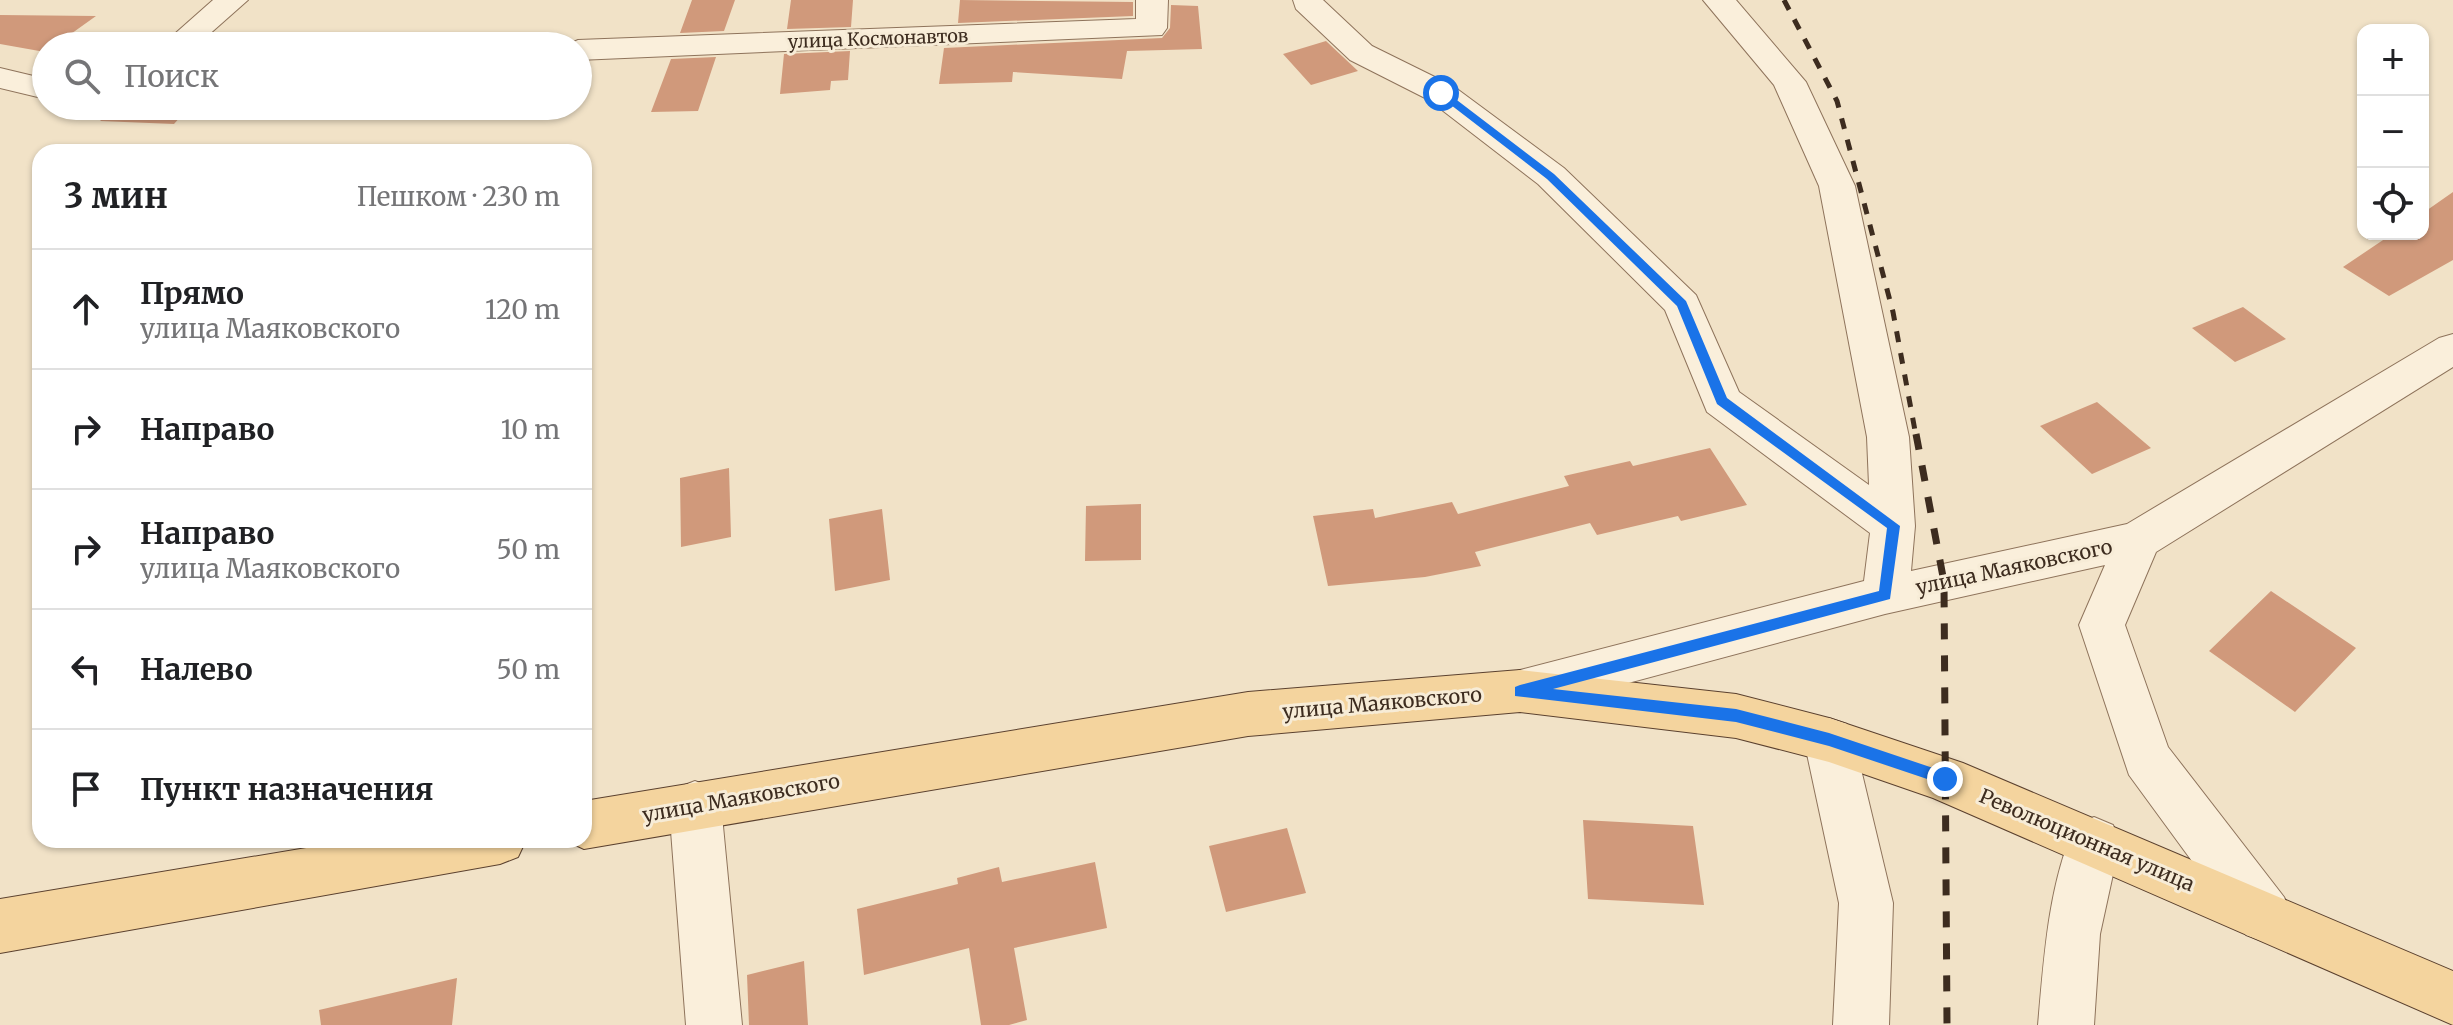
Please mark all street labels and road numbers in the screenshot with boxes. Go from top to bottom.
street label: улица Космонавтов [787,24,969,53]
street label: улица Маяковского [1913,533,2115,600]
street label: улица Маяковского [1281,681,1483,724]
street label: улица Маяковского [640,768,842,827]
street label: Революционная улица [1976,783,2199,896]

